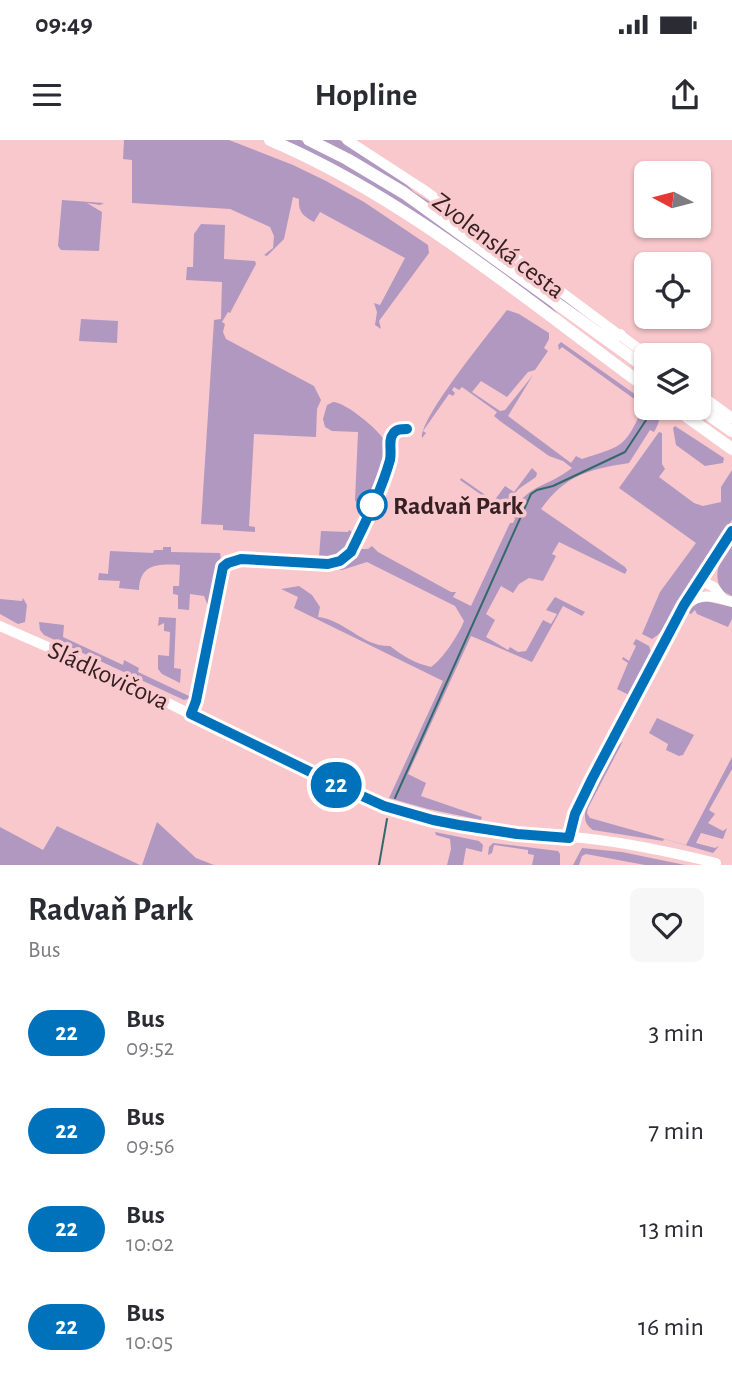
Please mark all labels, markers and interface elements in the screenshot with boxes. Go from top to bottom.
text: 09:49 [35,11,93,37]
icon: menu [28,76,66,114]
icon: share [666,76,704,114]
text: Hopline [315,79,417,111]
north arrow [634,161,710,238]
map controls [634,161,711,420]
street label: Zvolenská cesta [428,188,569,304]
button: locate [634,252,711,329]
button: layers [634,343,711,420]
marker: Radvaň Park [357,490,387,520]
place label: Radvaň Park [393,493,523,519]
street label: Sládkovičova [44,637,173,715]
line badge: 22 [304,762,368,808]
text: 22 [325,773,347,797]
button: heart [630,888,704,962]
text: Radvaň Park [28,894,193,927]
text: Bus [28,939,61,962]
text: Bus [126,1006,165,1032]
text: 3 min [648,1020,704,1046]
text: 22 [55,1021,78,1045]
text: 09:52 [126,1037,174,1060]
text: Bus [126,1104,165,1130]
text: 7 min [648,1118,704,1144]
text: 22 [55,1119,78,1143]
text: 09:56 [126,1135,175,1158]
text: Bus [126,1202,165,1228]
text: 13 min [640,1216,704,1242]
text: 22 [55,1217,78,1241]
text: 10:02 [126,1233,174,1256]
text: Bus [126,1300,165,1326]
text: 16 min [638,1314,704,1340]
text: 22 [55,1315,78,1339]
text: 10:05 [126,1331,173,1354]

